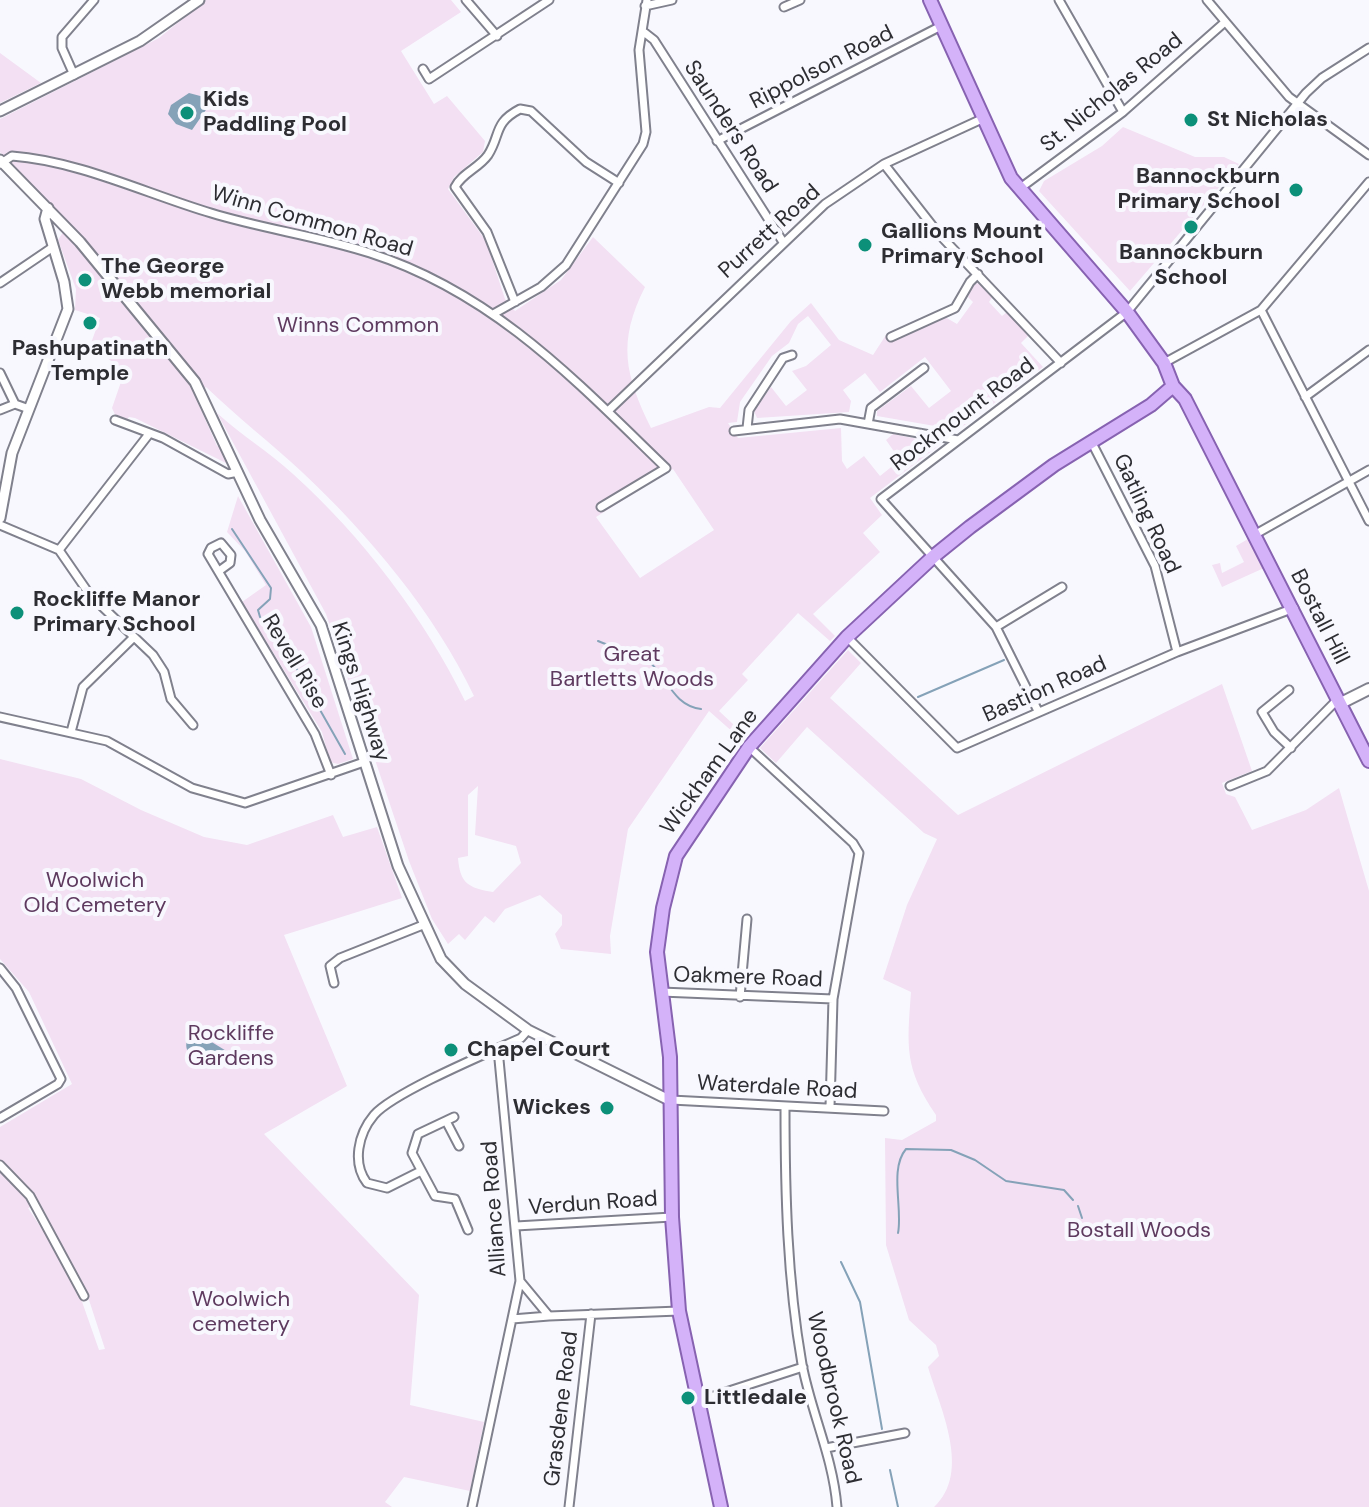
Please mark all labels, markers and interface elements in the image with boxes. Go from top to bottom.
street label: Rippolson Road [746,20,898,116]
street label: St. Nicholas Road [1036,28,1188,158]
street label: Saunders Road [677,56,783,198]
place label: Kids Paddling Pool [203,87,347,138]
marker: Kids Paddling Pool [178,104,196,122]
place label: St Nicholas [1207,107,1328,133]
marker: St Nicholas [1182,111,1200,129]
place label: Bannockburn Primary School [1117,164,1280,216]
street label: Purrett Road [714,179,826,285]
street label: Winn Common Road [208,181,416,263]
marker: Bannockburn Primary School [1287,181,1305,199]
marker: Bannockburn School [1182,218,1200,236]
place label: Gallions Mount Primary School [881,219,1044,270]
marker: Gallions Mount Primary School [856,236,874,254]
place label: Bannockburn School [1119,240,1263,292]
place label: The George Webb memorial [101,254,271,306]
marker: The George Webb memorial [76,271,94,289]
park label: Winns Common [277,313,439,339]
marker: Pashupatinath Temple [81,314,99,332]
place label: Pashupatinath Temple [12,336,168,388]
street label: Rockmount Road [886,352,1040,478]
street label: Gatling Road [1107,450,1185,578]
street label: Bostall Hill [1284,565,1354,669]
place label: Rockliffe Manor Primary School [33,587,200,638]
marker: Rockliffe Manor Primary School [8,604,26,622]
street label: Revell Rise [256,610,332,714]
street label: Kings Highway [325,619,395,765]
park label: Great Bartletts Woods [550,642,714,694]
street label: Bastion Road [979,651,1111,729]
street label: Wickham Lane [656,704,764,840]
park label: Woolwich Old Cemetery [24,868,166,920]
street label: Oakmere Road [673,962,823,994]
park label: Rockliffe Gardens [188,1021,274,1072]
place label: Chapel Court [467,1037,610,1063]
marker: Chapel Court [442,1041,460,1059]
street label: Waterdale Road [696,1071,858,1105]
place label: Wickes [512,1095,591,1121]
marker: Wickes [598,1099,616,1117]
street label: Alliance Road [477,1140,513,1278]
street label: Verdun Road [527,1186,659,1222]
park label: Bostall Woods [1067,1218,1211,1244]
park label: Woolwich cemetery [192,1287,290,1338]
street label: Woodbrook Road [800,1309,866,1487]
street label: Grasdene Road [539,1330,585,1488]
place label: Littledale [704,1385,807,1411]
marker: Littledale [679,1389,697,1407]

